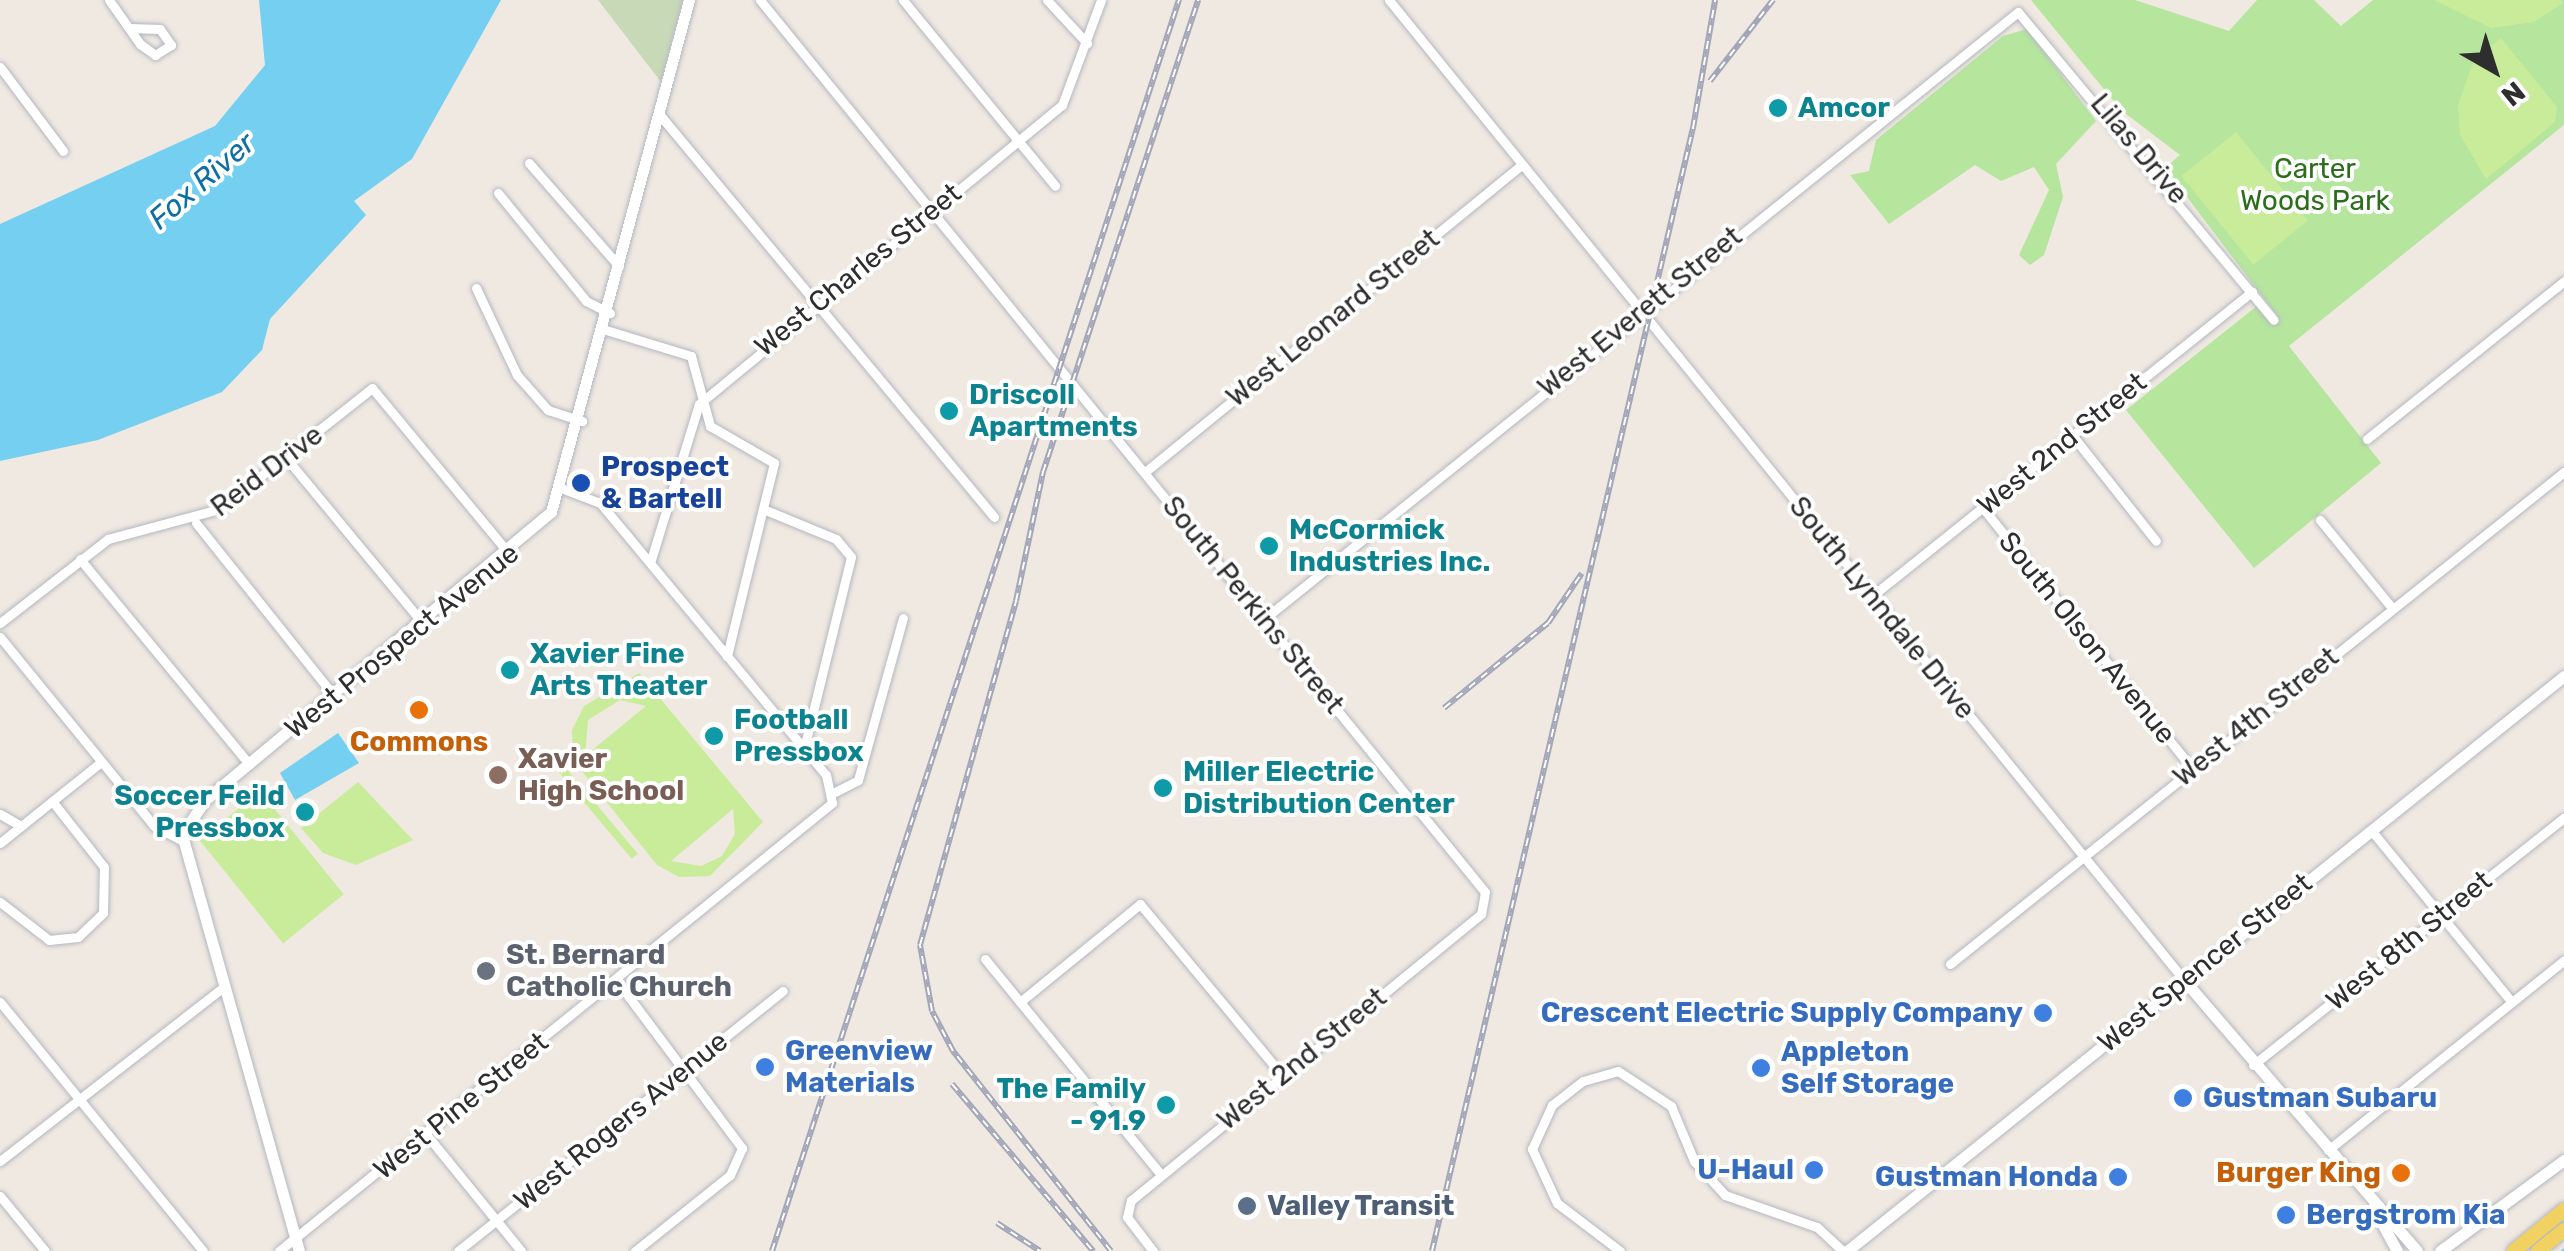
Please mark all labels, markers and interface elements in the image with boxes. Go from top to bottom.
north arrow [2444,20,2544,120]
text: N [2495,75,2531,113]
street label: Lilas Drive [2083,87,2195,211]
place label: Amcor [1798,91,1890,125]
marker: Amcor [1767,97,1789,119]
water label: Fox River [142,125,262,237]
park label: Carter Woods Park [2240,152,2390,218]
street label: West Charles Street [748,176,968,364]
street label: West Everett Street [1531,219,1749,405]
street label: West Leonard Street [1220,222,1446,414]
street label: West 2nd Street [1971,366,2153,522]
place label: Driscoll Apartments [969,378,1138,444]
marker: Driscoll Apartments [938,400,960,422]
street label: Reid Drive [204,418,330,524]
place label: Prospect & Bartell [601,450,729,516]
marker: Prospect & Bartell [570,472,592,494]
street label: South Perkins Street [1155,490,1351,720]
street label: South Lynndale Drive [1782,490,1982,726]
place label: McCormick Industries Inc. [1289,513,1491,579]
street label: South Olson Avenue [1991,525,2183,751]
marker: McCormick Industries Inc. [1258,535,1280,557]
street label: West Prospect Avenue [278,536,526,746]
place label: Xavier Fine Arts Theater [530,637,708,703]
street label: West 4th Street [2167,640,2345,794]
marker: Xavier Fine Arts Theater [499,659,521,681]
marker: Commons [408,699,430,721]
place label: Football Pressbox [734,703,864,769]
place label: Commons [350,725,488,759]
marker: Football Pressbox [703,725,725,747]
place label: Xavier High School [518,742,684,808]
place label: Miller Electric Distribution Center [1183,755,1455,821]
marker: Xavier High School [487,764,509,786]
marker: Miller Electric Distribution Center [1152,777,1174,799]
place label: Soccer Feild Pressbox [114,779,285,845]
marker: Soccer Feild Pressbox [294,801,316,823]
street label: West 8th Street [2319,864,2499,1018]
street label: West Spencer Street [2091,866,2319,1060]
place label: St. Bernard Catholic Church [506,938,732,1004]
marker: St. Bernard Catholic Church [475,960,497,982]
street label: West 2nd Street [1211,981,1393,1137]
place label: Crescent Electric Supply Company [1540,996,2023,1030]
marker: Crescent Electric Supply Company [2032,1002,2054,1024]
street label: West Rogers Avenue [507,1024,735,1218]
street label: West Pine Street [367,1025,555,1187]
place label: Greenview Materials [785,1034,933,1100]
place label: Appleton Self Storage [1781,1035,1955,1101]
marker: Greenview Materials [754,1056,776,1078]
marker: Appleton Self Storage [1750,1057,1772,1079]
place label: The Family - 91.9 [996,1072,1146,1138]
place label: Gustman Subaru [2203,1081,2437,1115]
marker: Gustman Subaru [2172,1087,2194,1109]
marker: The Family - 91.9 [1155,1094,1177,1116]
place label: U-Haul [1697,1153,1794,1187]
place label: Burger King [2215,1156,2381,1190]
marker: U-Haul [1803,1159,1825,1181]
place label: Gustman Honda [1875,1160,2098,1194]
marker: Burger King [2390,1162,2412,1184]
marker: Gustman Honda [2107,1166,2129,1188]
place label: Valley Transit [1267,1189,1456,1223]
marker: Valley Transit [1236,1195,1258,1217]
place label: Bergstrom Kia [2306,1198,2506,1232]
marker: Bergstrom Kia [2275,1204,2297,1226]

